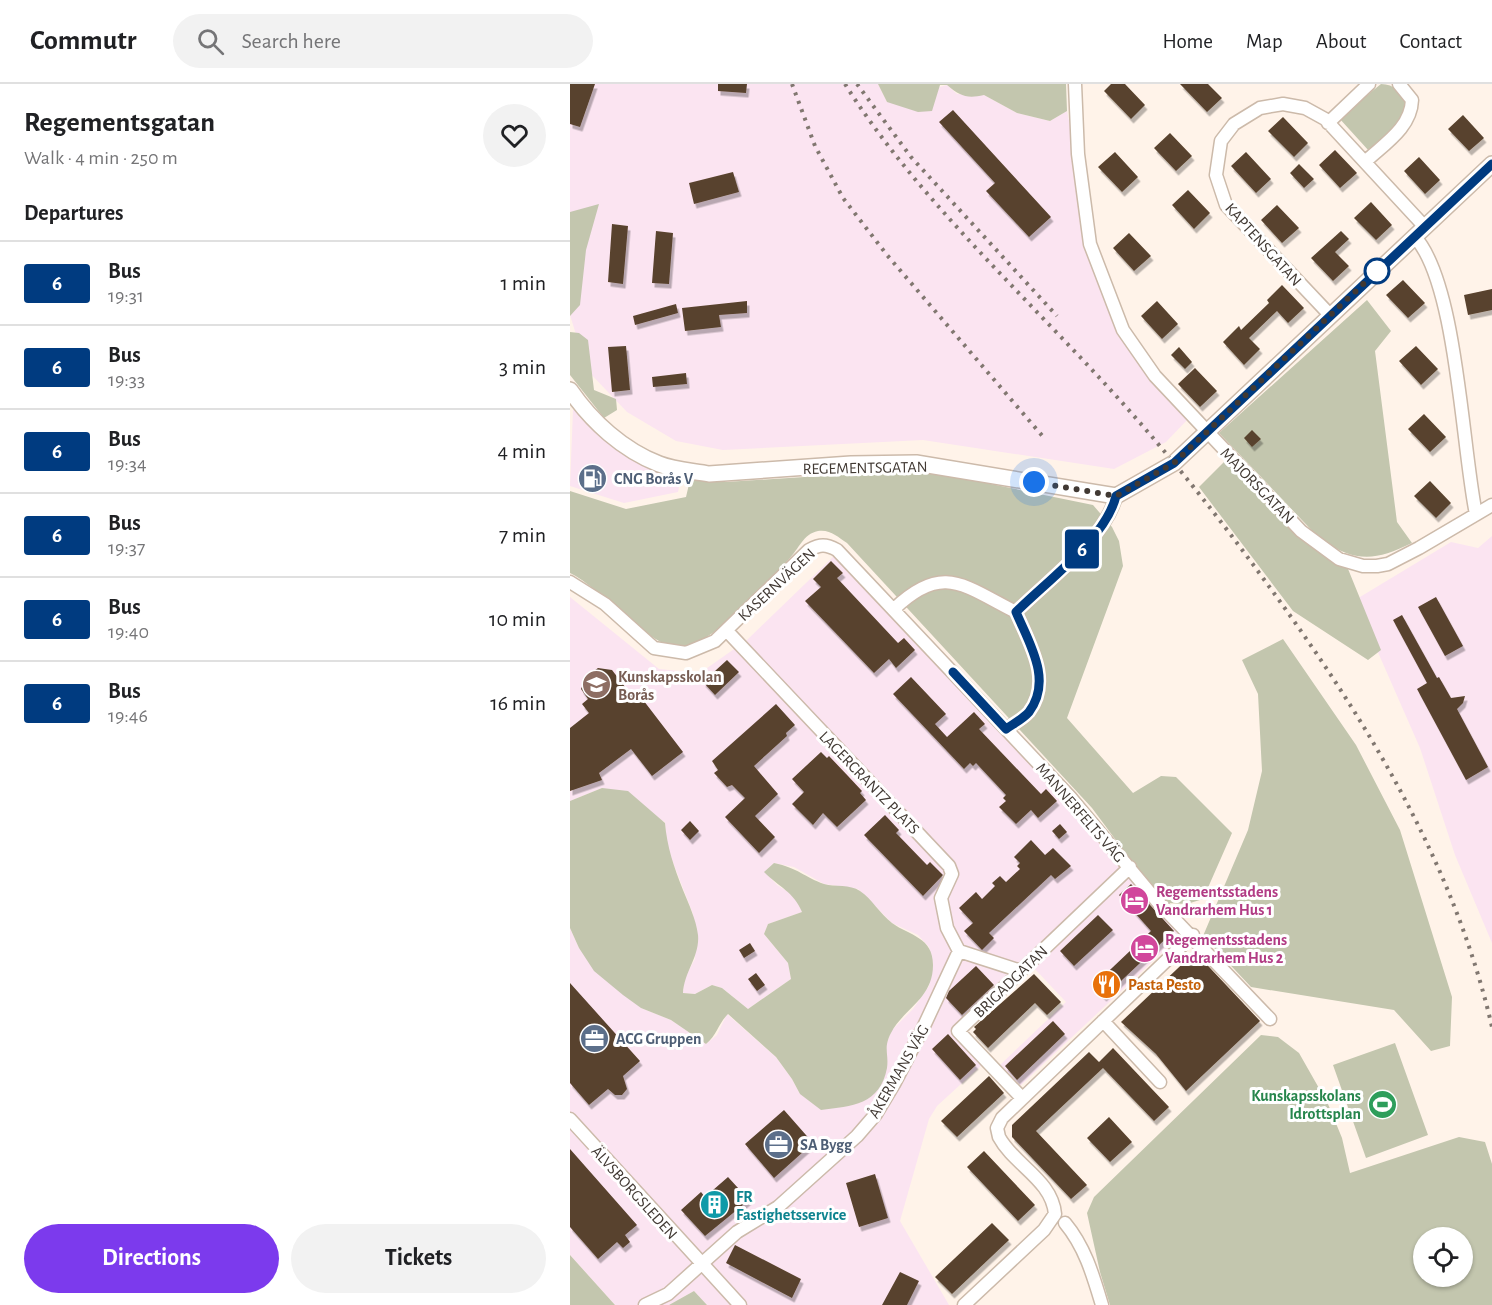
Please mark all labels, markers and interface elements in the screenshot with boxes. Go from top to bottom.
search box [173,14,593,68]
icon: search [194,25,227,58]
text: Commutr [30,27,137,55]
text: Search here [242,30,341,52]
text: Home [1162,31,1213,52]
text: Map [1246,31,1283,52]
text: About [1316,31,1366,52]
text: Contact [1399,31,1462,52]
button: heart [483,104,546,167]
text: Regementsgatan [24,109,215,137]
text: Walk · 4 min · 250 m [24,148,178,168]
street label: KAPTENSGATAN [1222,200,1304,289]
text: Departures [24,202,124,224]
unlabelled marker [1364,258,1390,284]
text: Bus [108,260,141,282]
text: 1 min [501,272,546,294]
text: 6 [52,273,62,294]
text: 19:31 [108,286,144,306]
text: Bus [108,344,141,366]
text: 3 min [499,356,546,378]
text: 6 [52,357,62,378]
text: 19:33 [108,370,145,390]
text: Bus [108,428,141,450]
text: 4 min [498,440,546,462]
text: 6 [52,441,62,462]
street label: MAJORSGATAN [1217,445,1297,527]
text: 19:34 [108,454,147,474]
street label: REGEMENTSGATAN [802,459,928,477]
fuel station icon: CNG Borås V [577,462,609,494]
your location [1019,467,1049,497]
place label: CNG Borås V [614,471,694,487]
text: Bus [108,512,141,534]
text: 7 min [499,524,546,546]
text: 6 [52,525,62,546]
line badge: 6 [1062,530,1102,568]
text: 19:37 [108,538,145,558]
text: 6 [1077,539,1087,560]
street label: KASERNVÄGEN [734,544,818,624]
text: Bus [108,596,141,618]
text: 10 min [489,608,546,630]
text: 6 [52,609,62,630]
text: 19:40 [108,622,149,642]
school or university icon: Kunskapsskolan Borås [581,669,613,701]
place label: Kunskapsskolan Borås [618,669,722,703]
text: Bus [108,680,141,702]
text: 16 min [490,692,546,714]
text: 6 [52,693,62,714]
text: 19:46 [108,706,148,726]
street label: LAGERCRANTZ PLATS [816,728,922,837]
street label: MANNERFELTS VÄG [1033,759,1129,865]
hotel icon: Regementsstadens Vandrarhem Hus 1 [1119,884,1151,916]
place label: Regementsstadens Vandrarhem Hus 1 [1156,884,1278,918]
hotel icon: Regementsstadens Vandrarhem Hus 2 [1128,932,1160,964]
place label: Regementsstadens Vandrarhem Hus 2 [1165,932,1287,966]
street label: BRIGADGATAN [971,943,1051,1021]
restaurant icon: Pasta Pesto [1091,968,1123,1000]
place label: Pasta Pesto [1128,977,1201,993]
street label: ÅKERMANS VÄG [864,1021,932,1121]
office icon: ACG Gruppen [579,1022,611,1054]
place label: ACG Gruppen [616,1031,701,1047]
place label: Kunskapsskolans Idrottsplan [1251,1088,1361,1122]
sports icon: Kunskapsskolans Idrottsplan [1366,1088,1398,1120]
office icon: SA Bygg [763,1128,795,1160]
place label: SA Bygg [800,1137,853,1154]
street label: ÄLVSBORGSLEDEN [588,1142,682,1242]
building icon: FR Fastighetsservice [699,1189,731,1221]
place label: FR Fastighetsservice [736,1189,847,1223]
button: Directions [24,1224,279,1293]
button: Tickets [291,1224,546,1293]
map controls [1413,1227,1473,1287]
button: locate [1413,1227,1473,1287]

